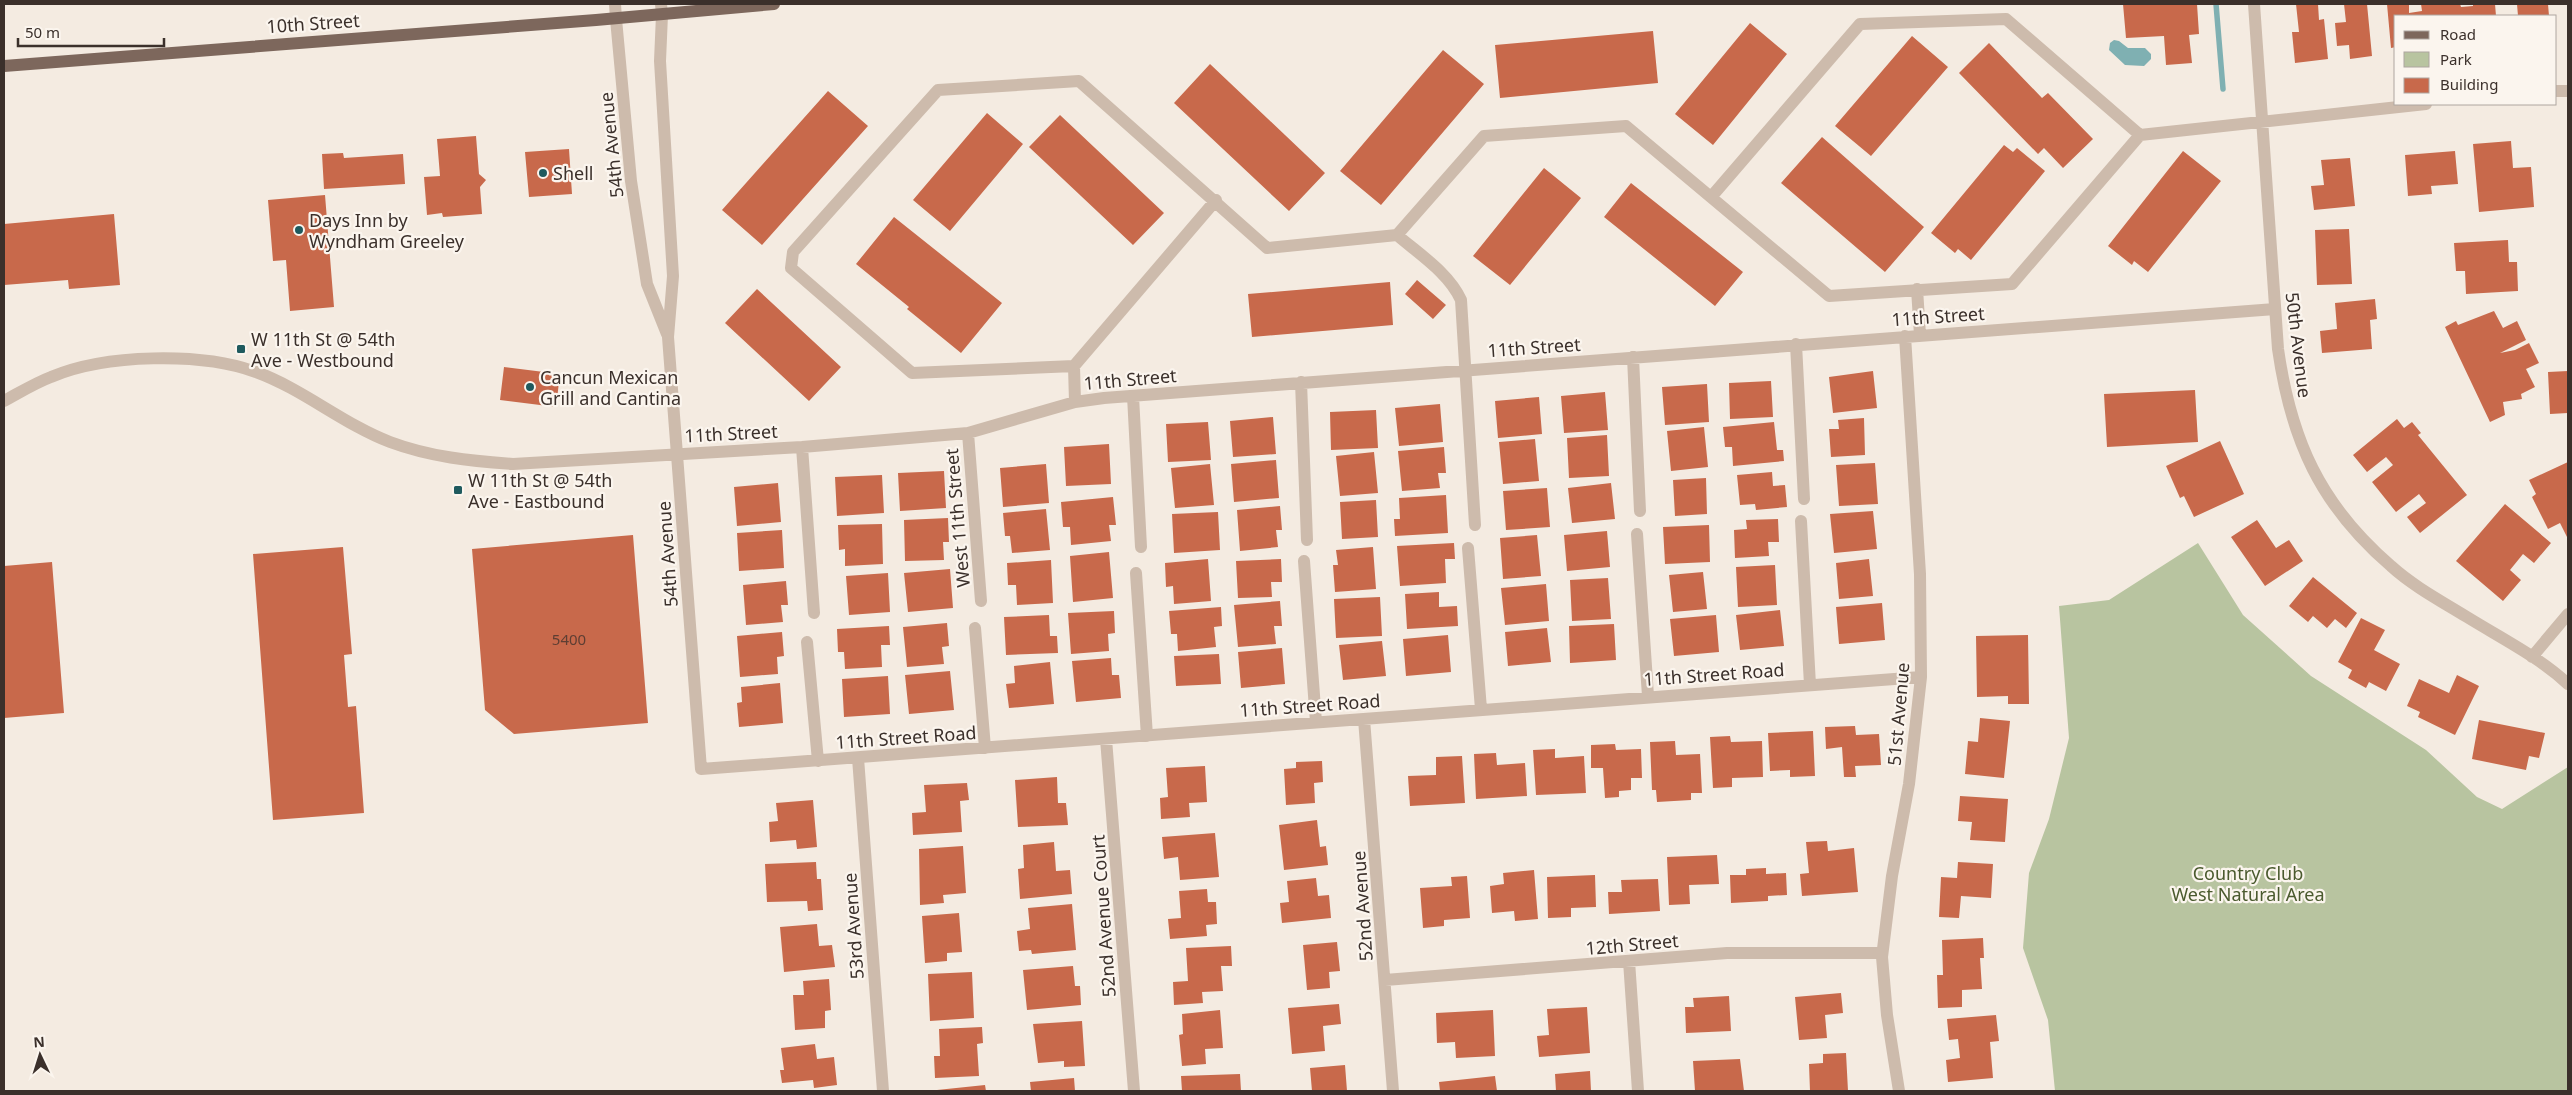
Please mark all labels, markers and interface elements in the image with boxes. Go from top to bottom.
street label: 10th Street [266,8,361,38]
scale bar [18,15,164,47]
legend [2394,15,2557,105]
text: 50 m [25,22,60,42]
text: Road [2440,24,2476,44]
text: Park [2440,49,2472,69]
text: Building [2440,74,2498,94]
street label: 54th Avenue [594,91,628,199]
place label: Shell [553,161,593,185]
marker: Shell [537,167,549,179]
place label: Days Inn by Wyndham Greeley [309,208,465,253]
marker: Days Inn by Wyndham Greeley [293,224,305,236]
street label: 50th Avenue [2281,291,2317,399]
street label: 11th Street [1891,301,1986,331]
place label: W 11th St @ 54th Ave - Westbound [251,327,395,372]
street label: 11th Street [1487,332,1582,362]
marker: W 11th St @ 54th Ave - Westbound [235,343,247,355]
street label: 11th Street [1083,363,1178,395]
place label: Cancun Mexican Grill and Cantina [540,365,681,410]
marker: Cancun Mexican Grill and Cantina [524,381,536,393]
street label: 11th Street [684,419,779,447]
street label: West 11th Street [939,447,975,589]
place label: W 11th St @ 54th Ave - Eastbound [468,468,612,513]
marker: W 11th St @ 54th Ave - Eastbound [452,484,464,496]
street label: 54th Avenue [651,500,683,608]
house number: 5400 [552,629,586,649]
street label: 11th Street Road [1643,657,1785,691]
street label: 51st Avenue [1882,661,1914,767]
street label: 11th Street Road [1239,688,1381,722]
street label: 11th Street Road [835,720,977,754]
street label: 52nd Avenue Court [1085,834,1121,998]
street label: 52nd Avenue [1346,850,1378,962]
park label: Country Club West Natural Area [2171,861,2325,906]
street label: 53rd Avenue [837,872,869,980]
street label: 12th Street [1585,928,1680,960]
north arrow [15,1030,65,1080]
text: N [33,1032,45,1051]

